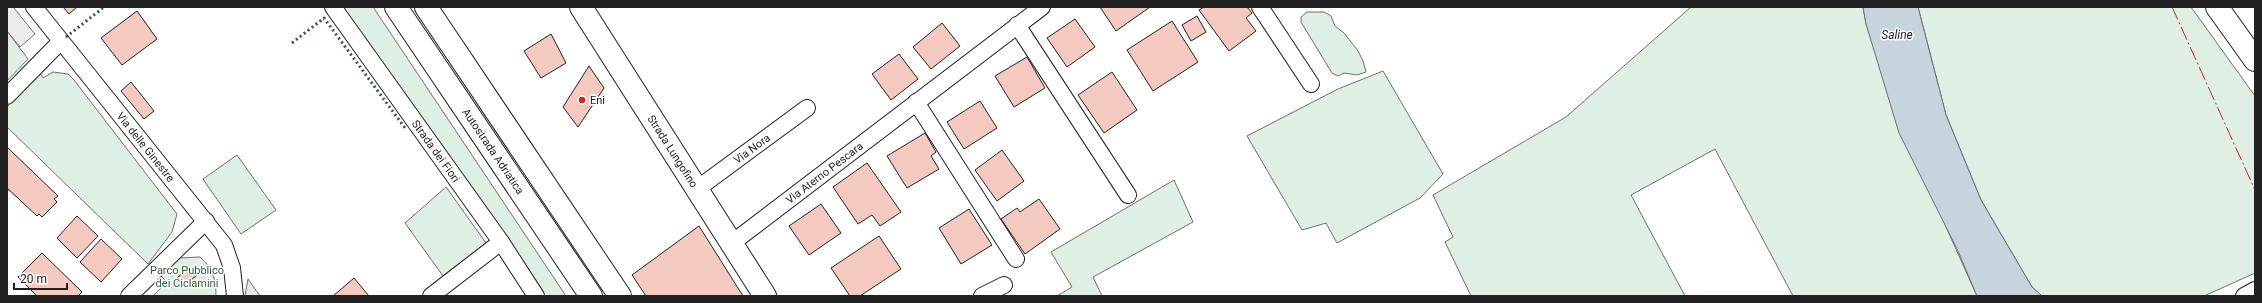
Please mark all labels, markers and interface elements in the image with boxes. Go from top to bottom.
water label: Saline [1881,28,1913,42]
place label: Eni [590,94,605,107]
marker: Eni [577,95,587,105]
street label: Autostrada Adriatica [460,106,527,197]
street label: Via delle Ginestre [114,109,177,184]
street label: Strada Lungofino [645,113,701,190]
street label: Strada dei Fiori [409,117,463,185]
street label: Via Nora [731,131,773,166]
street label: Via Aterno Pescara [783,139,865,206]
park label: Parco Pubblico dei Ciclamini [150,264,224,290]
scale bar [14,265,67,291]
text: 20 m [20,272,47,286]

